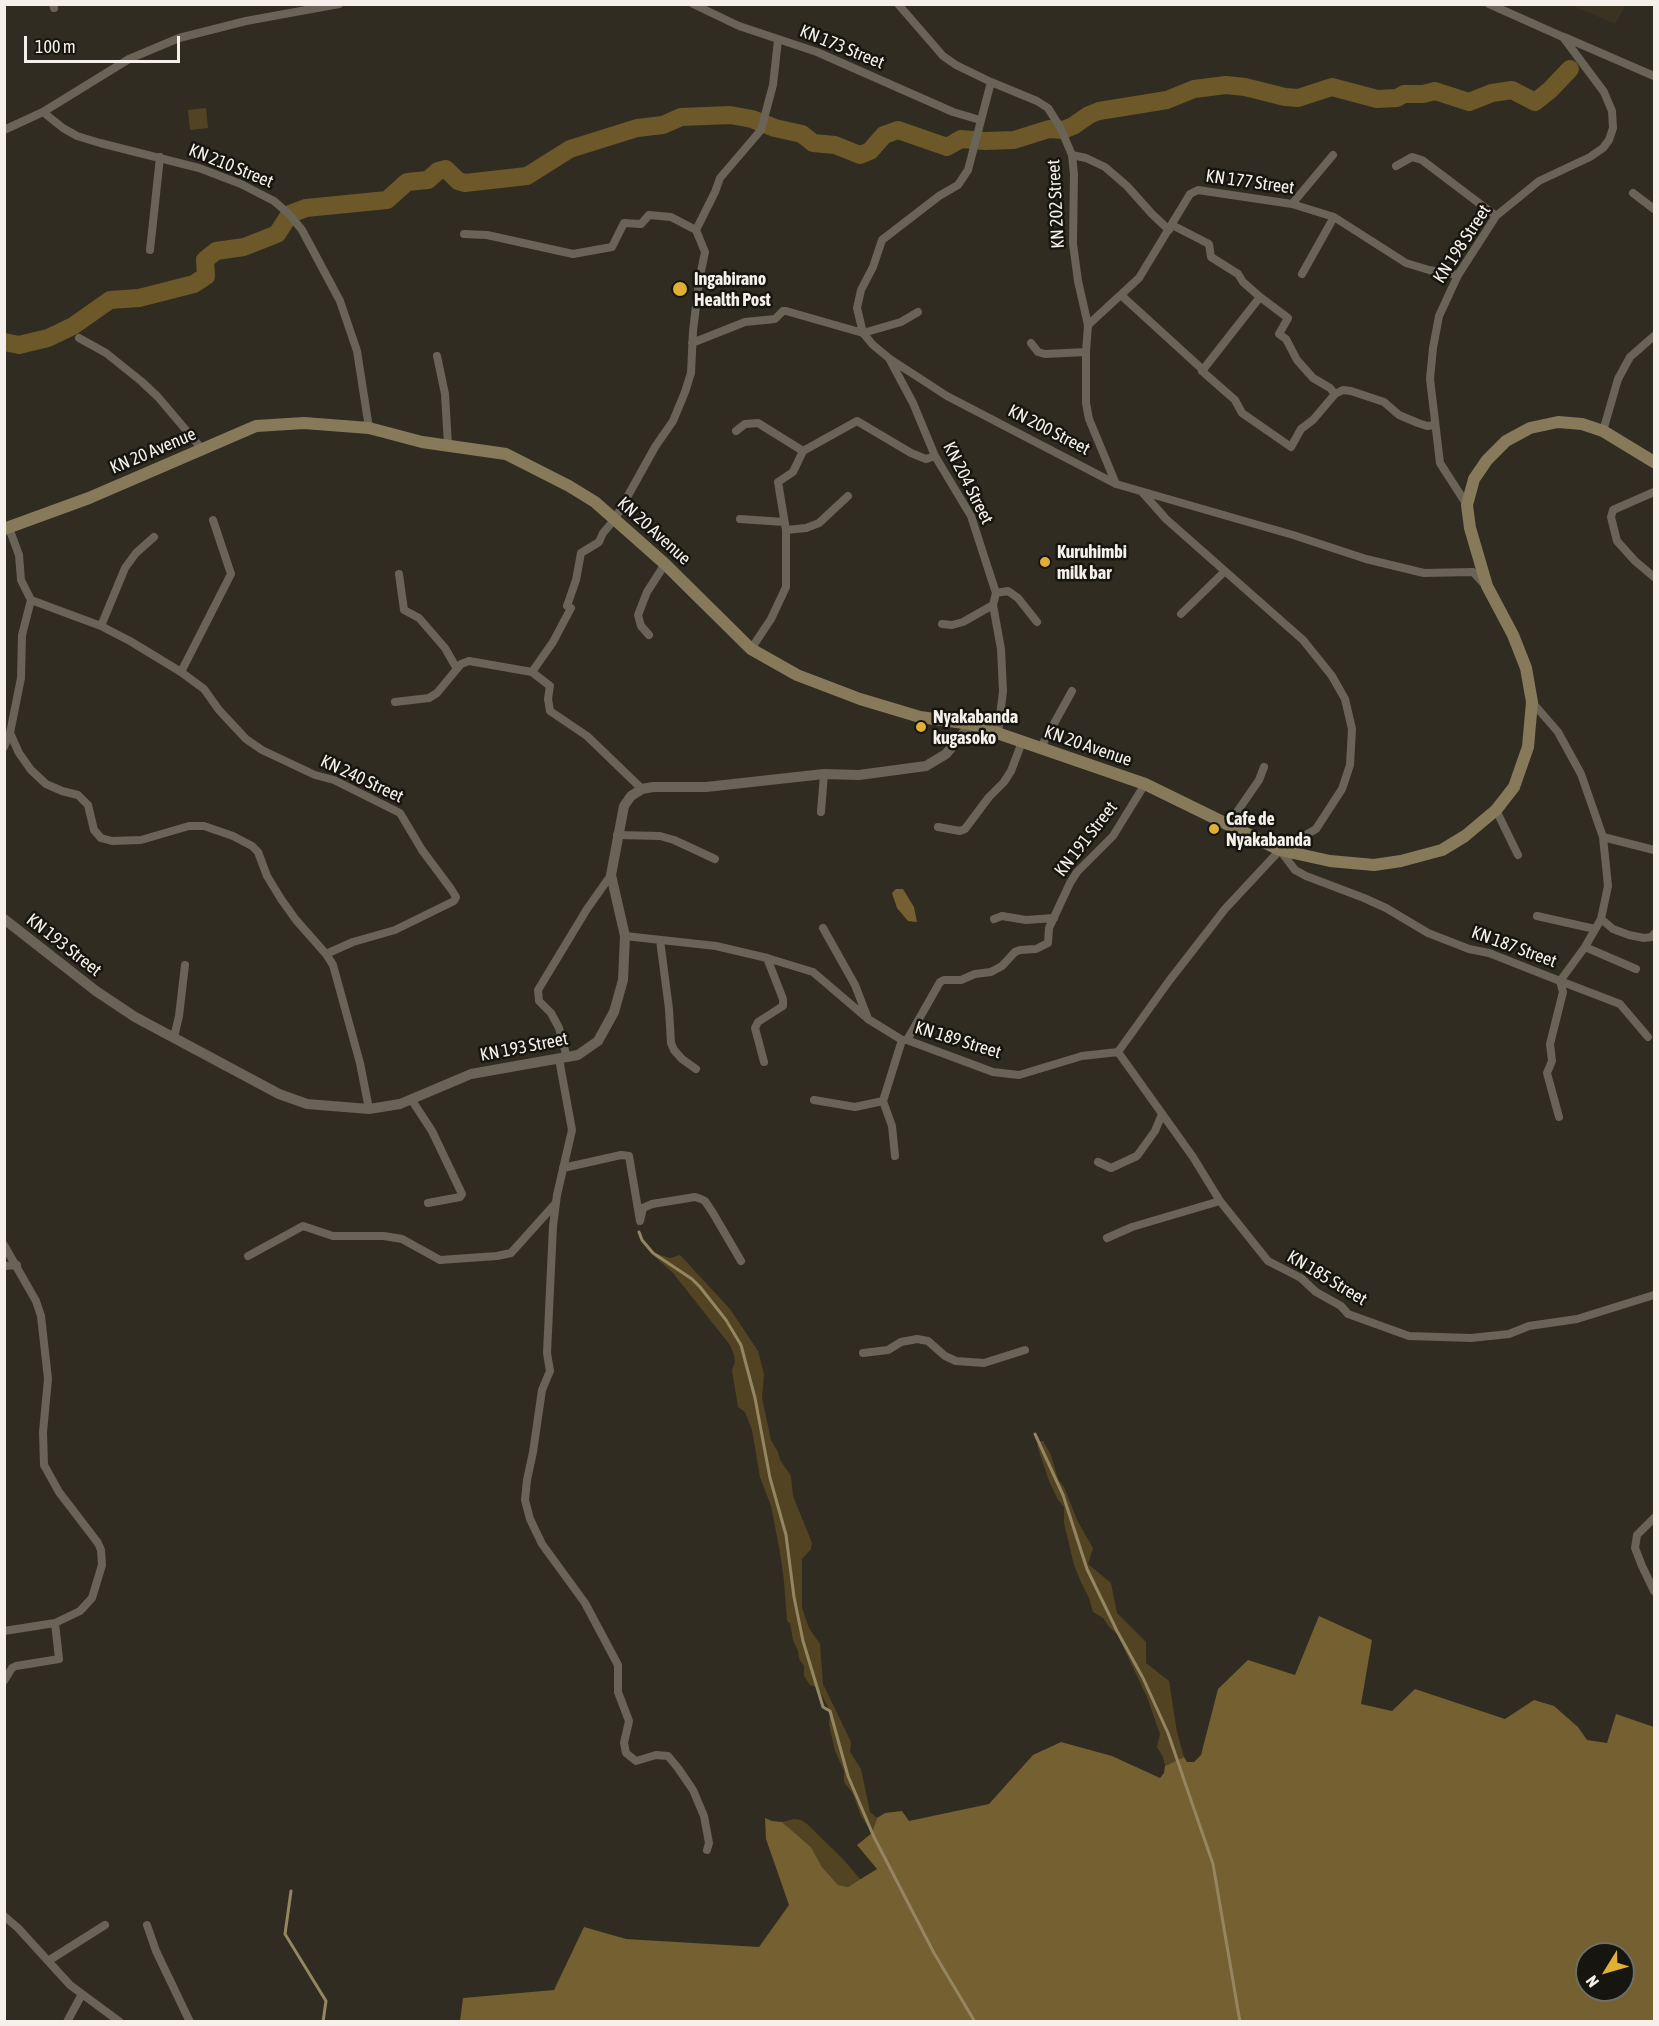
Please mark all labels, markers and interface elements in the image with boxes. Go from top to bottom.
street label: KN 173 Street [797,20,887,74]
scale bar [27,24,183,62]
text: 100 m [35,36,76,57]
street label: KN 210 Street [186,139,276,193]
street label: KN 202 Street [1043,159,1069,249]
street label: KN 177 Street [1204,165,1296,199]
street label: KN 198 Street [1429,201,1495,287]
place label: Ingabirano Health Post [694,268,771,310]
marker: Ingabirano Health Post [671,280,689,298]
street label: KN 200 Street [1004,400,1094,460]
street label: KN 20 Avenue [107,423,199,479]
street label: KN 204 Street [938,438,998,528]
street label: KN 20 Avenue [613,492,695,570]
place label: Kuruhimbi milk bar [1057,541,1127,584]
marker: Kuruhimbi milk bar [1038,555,1052,569]
place label: Nyakabanda kugasoko [933,706,1018,748]
marker: Nyakabanda kugasoko [914,720,928,734]
street label: KN 20 Avenue [1041,721,1135,771]
street label: KN 240 Street [317,750,407,808]
street label: KN 191 Street [1050,797,1122,881]
place label: Cafe de Nyakabanda [1226,808,1311,850]
marker: Cafe de Nyakabanda [1207,822,1221,836]
street label: KN 193 Street [22,909,106,981]
street label: KN 187 Street [1468,922,1560,972]
street label: KN 189 Street [912,1017,1004,1063]
street label: KN 193 Street [478,1028,570,1066]
street label: KN 185 Street [1283,1246,1371,1310]
north arrow [1575,1942,1635,2002]
text: N [1582,1972,1602,1991]

